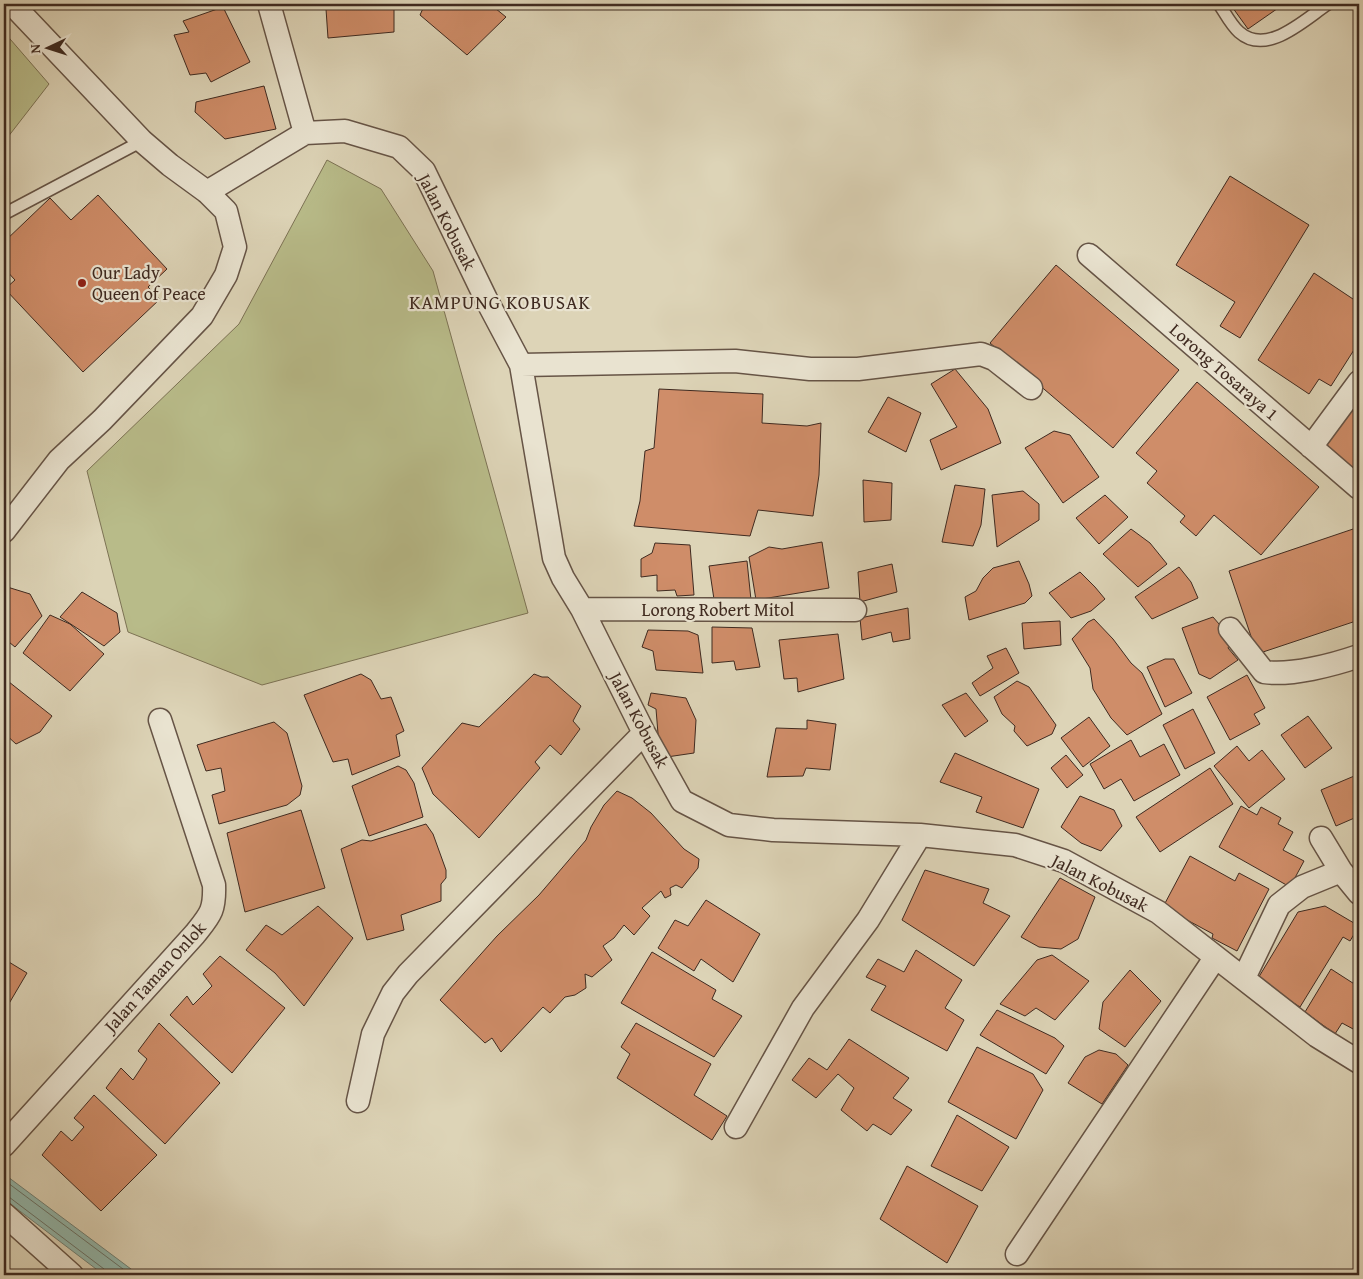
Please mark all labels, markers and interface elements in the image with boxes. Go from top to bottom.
north arrow [22,22,72,72]
text: N [25,43,45,54]
street label: Jalan Kobusak [411,167,484,276]
place label: Our Lady Queen of Peace [92,259,206,307]
marker: Our Lady Queen of Peace [76,277,88,289]
district label: KAMPUNG KOBUSAK [409,288,591,316]
street label: Lorong Tosaraya 1 [1164,316,1285,427]
street label: Lorong Robert Mitol [642,596,794,623]
street label: Jalan Kobusak [602,665,677,773]
street label: Jalan Kobusak [1045,846,1154,919]
street label: Jalan Taman Onlok [96,914,213,1040]

